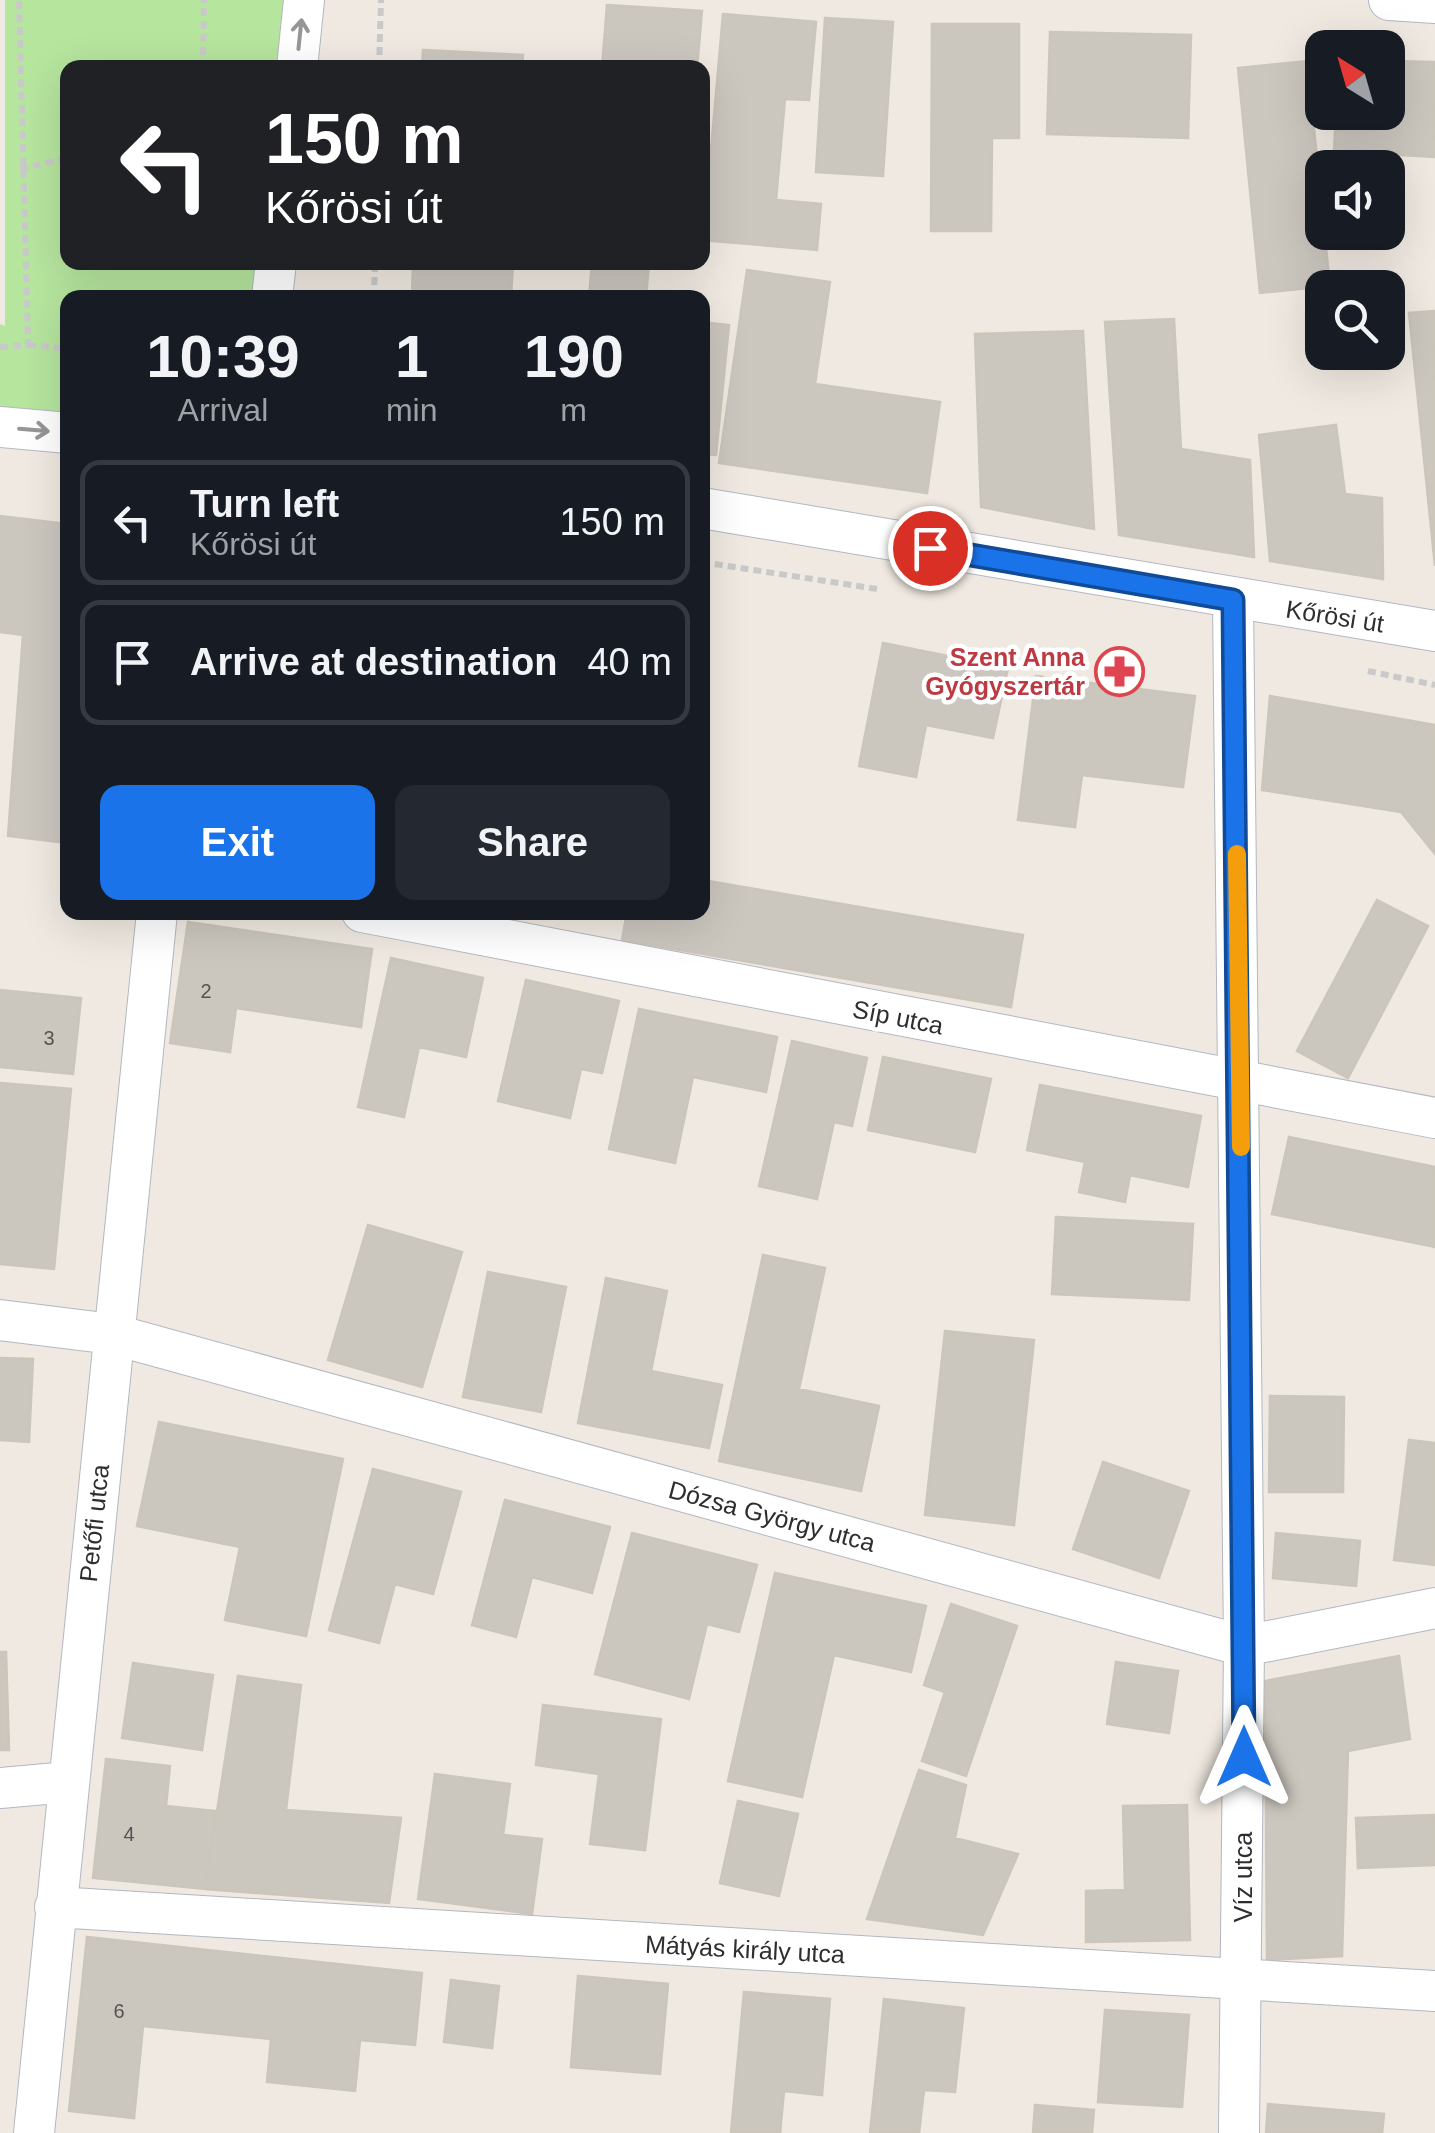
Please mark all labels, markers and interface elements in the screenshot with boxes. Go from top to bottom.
one-way arrow [291,18,310,50]
north arrow [1305,30,1405,130]
map controls [1305,30,1405,370]
icon: left [100,100,230,230]
text: 150 m [265,100,463,178]
button: sound [1305,150,1405,250]
text: Kőrösi út [265,182,443,233]
button: search [1305,270,1405,370]
text: 10:39 [146,323,300,390]
text: 1 [395,323,428,390]
text: 190 [524,323,624,390]
text: Arrival [178,392,268,428]
text: min [386,392,437,428]
text: m [560,392,587,428]
one-way arrow [17,421,49,440]
text: Turn left [190,483,339,525]
icon: left [105,495,160,550]
text: 150 m [559,501,665,543]
pin [888,506,973,591]
icon: arrive [903,521,958,576]
text: Kőrösi út [190,526,316,562]
street label: Kőrösi út [1284,594,1386,638]
icon: arrive [105,635,160,690]
text: Arrive at destination [190,641,557,683]
text: 40 m [587,641,672,683]
place label: Szent Anna Gyógyszertár [925,643,1086,700]
pharmacy icon: Szent Anna Gyógyszertár [1094,645,1146,697]
button: Exit [100,785,375,900]
button: Share [395,785,670,900]
house number: 2 [200,980,212,1002]
street label: Síp utca [850,995,946,1040]
house number: 3 [43,1027,55,1049]
street label: Petőfi utca [74,1463,114,1583]
street label: Dózsa György utca [666,1475,878,1557]
position arrow [1192,1705,1296,1809]
house number: 4 [123,1823,135,1845]
street label: Víz utca [1229,1832,1257,1922]
street label: Mátyás király utca [644,1930,846,1968]
house number: 6 [113,2000,125,2022]

